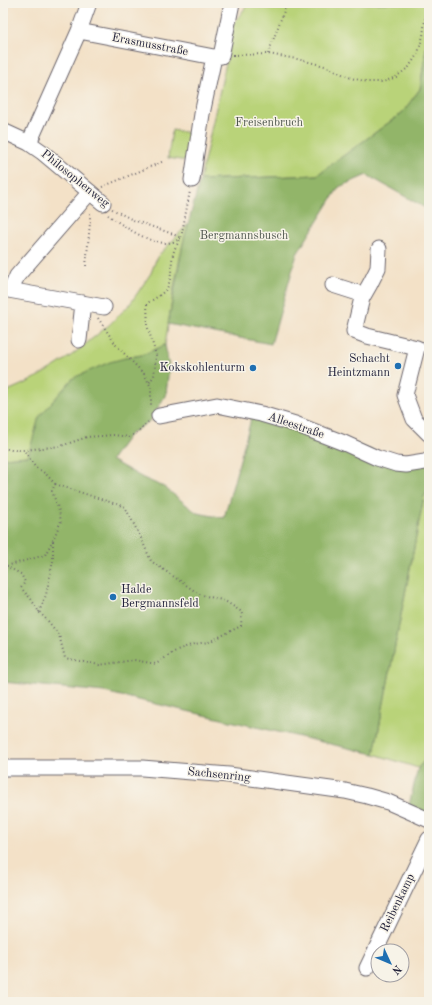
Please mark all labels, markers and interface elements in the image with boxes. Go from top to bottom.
street label: Erasmusstraße [111,32,190,58]
park label: Freisenbruch [235,117,304,129]
street label: Philosophenweg [39,148,112,210]
park label: Bergmannsbusch [200,230,289,242]
place label: Schacht Heintzmann [327,353,391,379]
marker: Schacht Heintzmann [393,361,403,371]
place label: Kokskohlenturm [160,362,245,374]
marker: Kokskohlenturm [248,363,258,373]
street label: Alleestraße [266,411,326,441]
place label: Halde Bergmannsfeld [121,584,199,610]
marker: Halde Bergmannsfeld [108,592,118,602]
street label: Sachsenring [187,766,252,784]
street label: Reibenkamp [379,872,417,934]
north arrow [370,943,410,983]
text: N [389,962,403,976]

